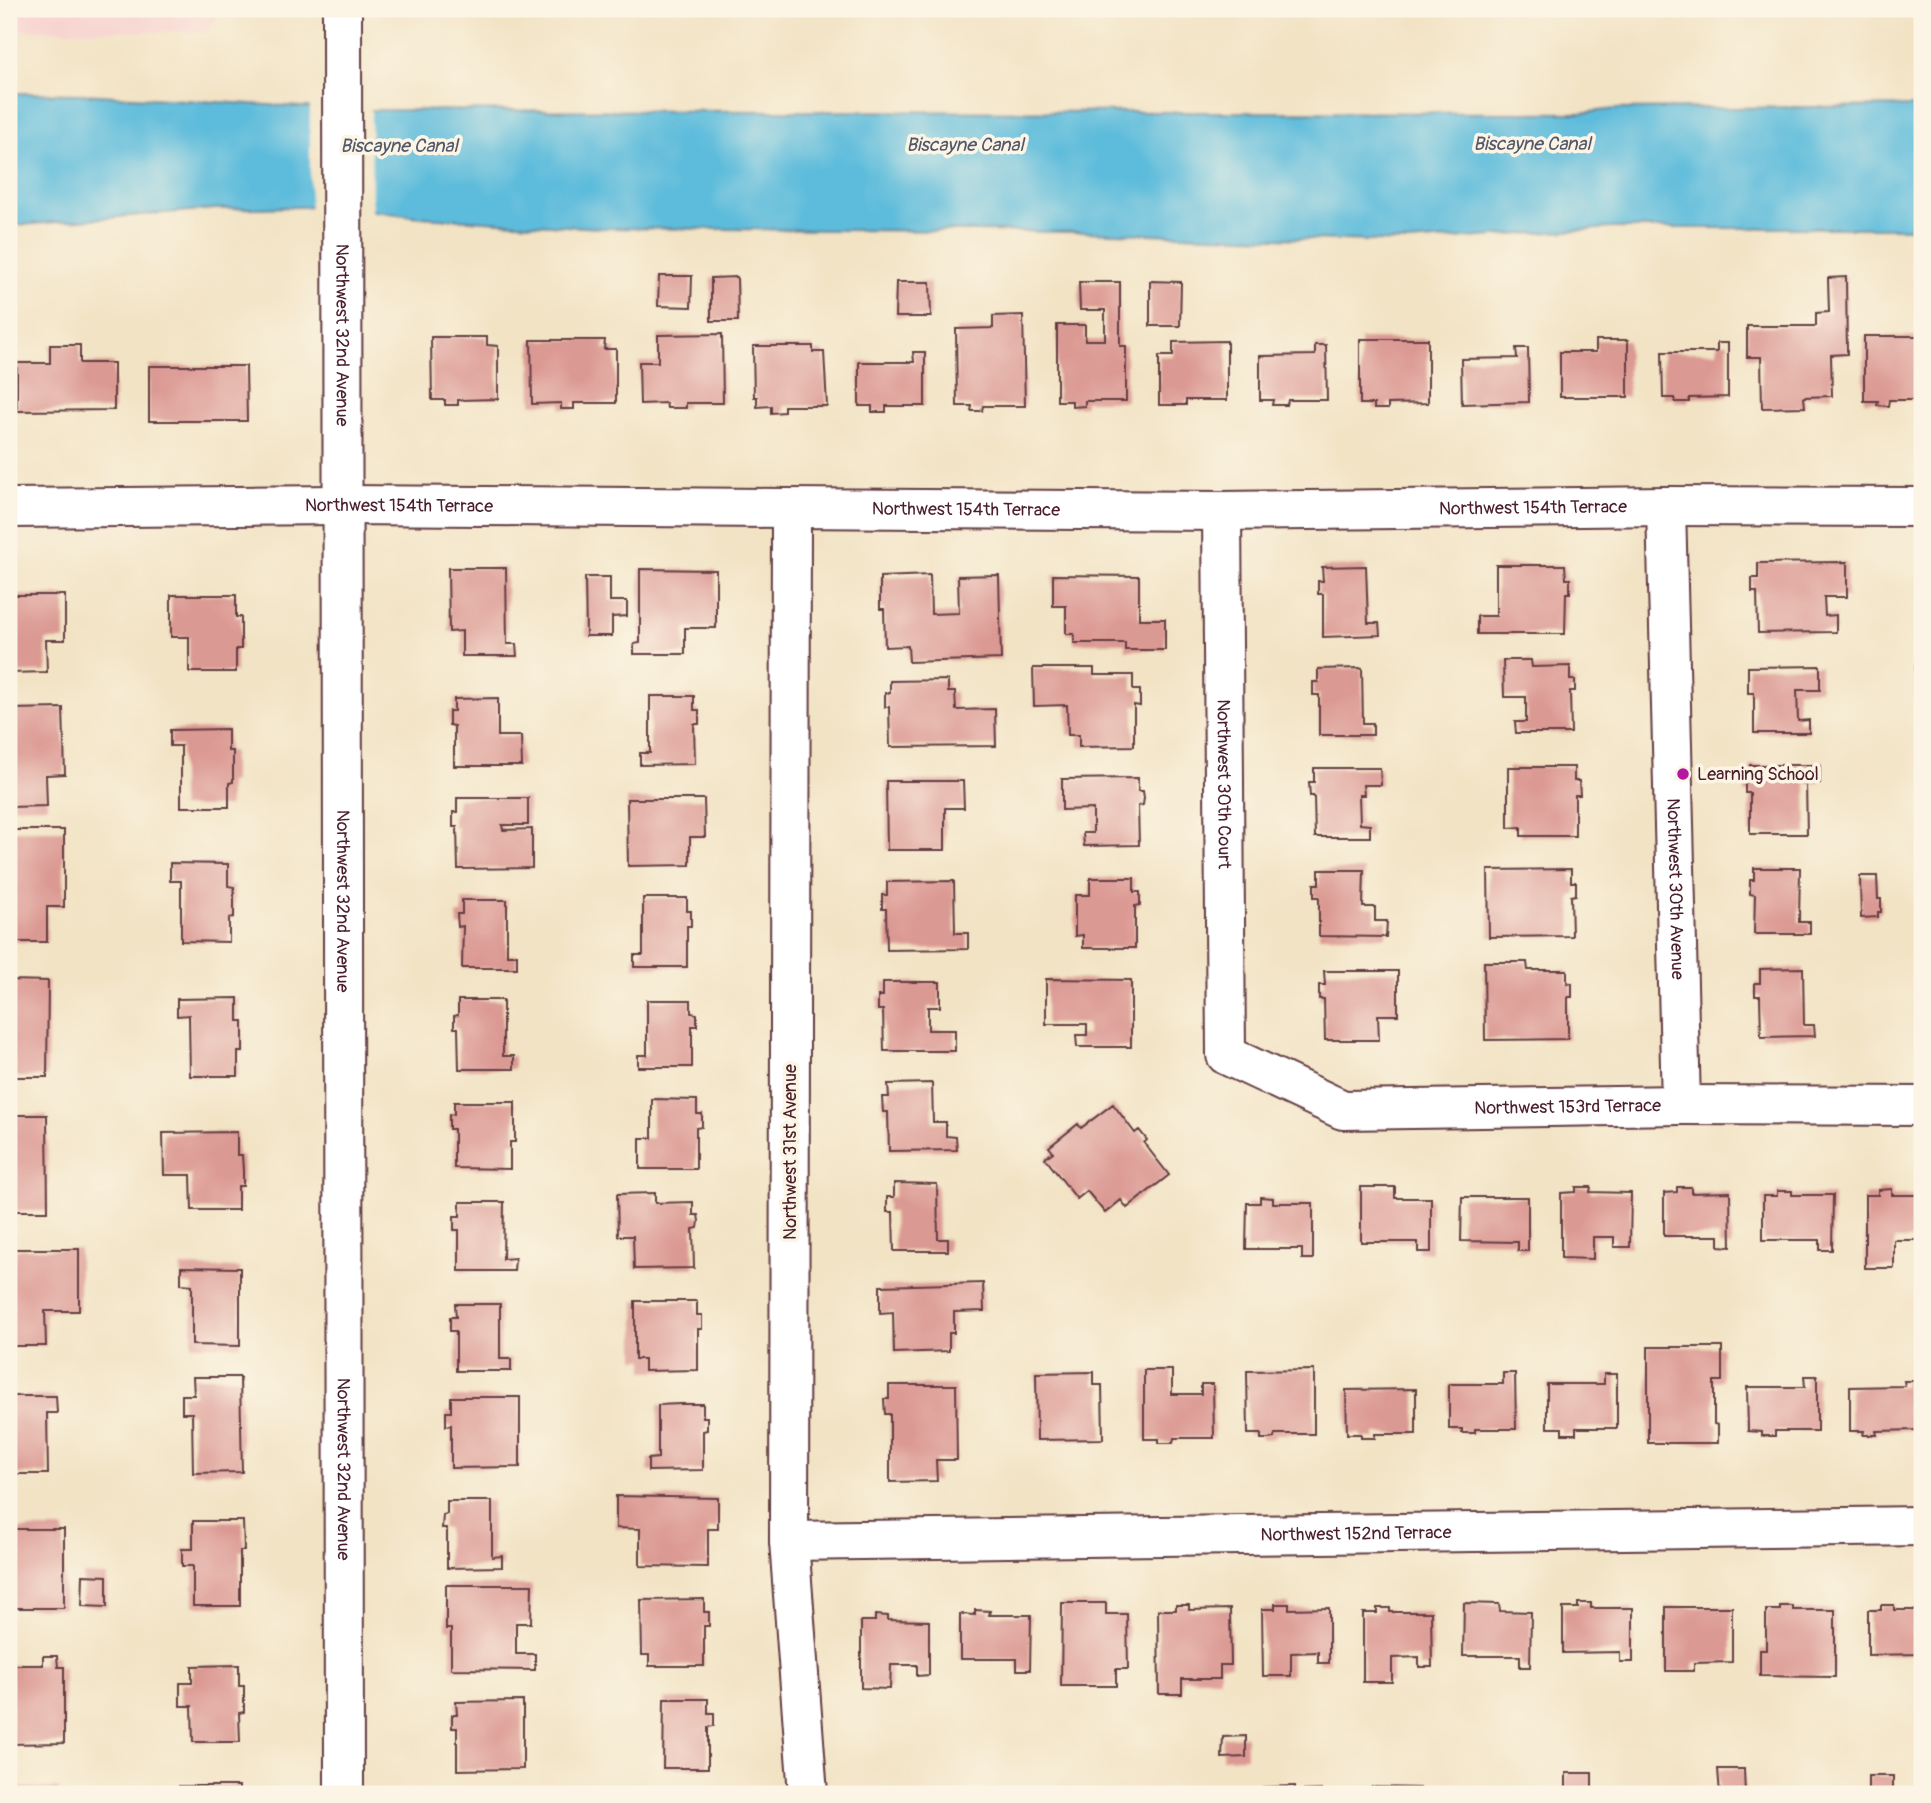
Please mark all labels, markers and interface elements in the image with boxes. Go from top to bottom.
water label: Biscayne Canal [1473,132,1593,156]
water label: Biscayne Canal [906,133,1026,157]
water label: Biscayne Canal [340,134,460,158]
street label: Northwest 32nd Avenue [331,244,354,426]
street label: Northwest 154th Terrace [305,493,493,518]
street label: Northwest 154th Terrace [1439,495,1627,520]
street label: Northwest 154th Terrace [872,497,1060,521]
street label: Northwest 30th Court [1212,699,1236,870]
place label: Learning School [1697,763,1819,786]
marker: Learning School [1675,766,1691,782]
street label: Northwest 30th Avenue [1662,798,1689,980]
street label: Northwest 32nd Avenue [331,810,355,992]
street label: Northwest 31st Avenue [779,1064,802,1240]
street label: Northwest 153rd Terrace [1474,1094,1661,1120]
street label: Northwest 32nd Avenue [332,1378,355,1560]
street label: Northwest 152nd Terrace [1260,1521,1452,1546]

